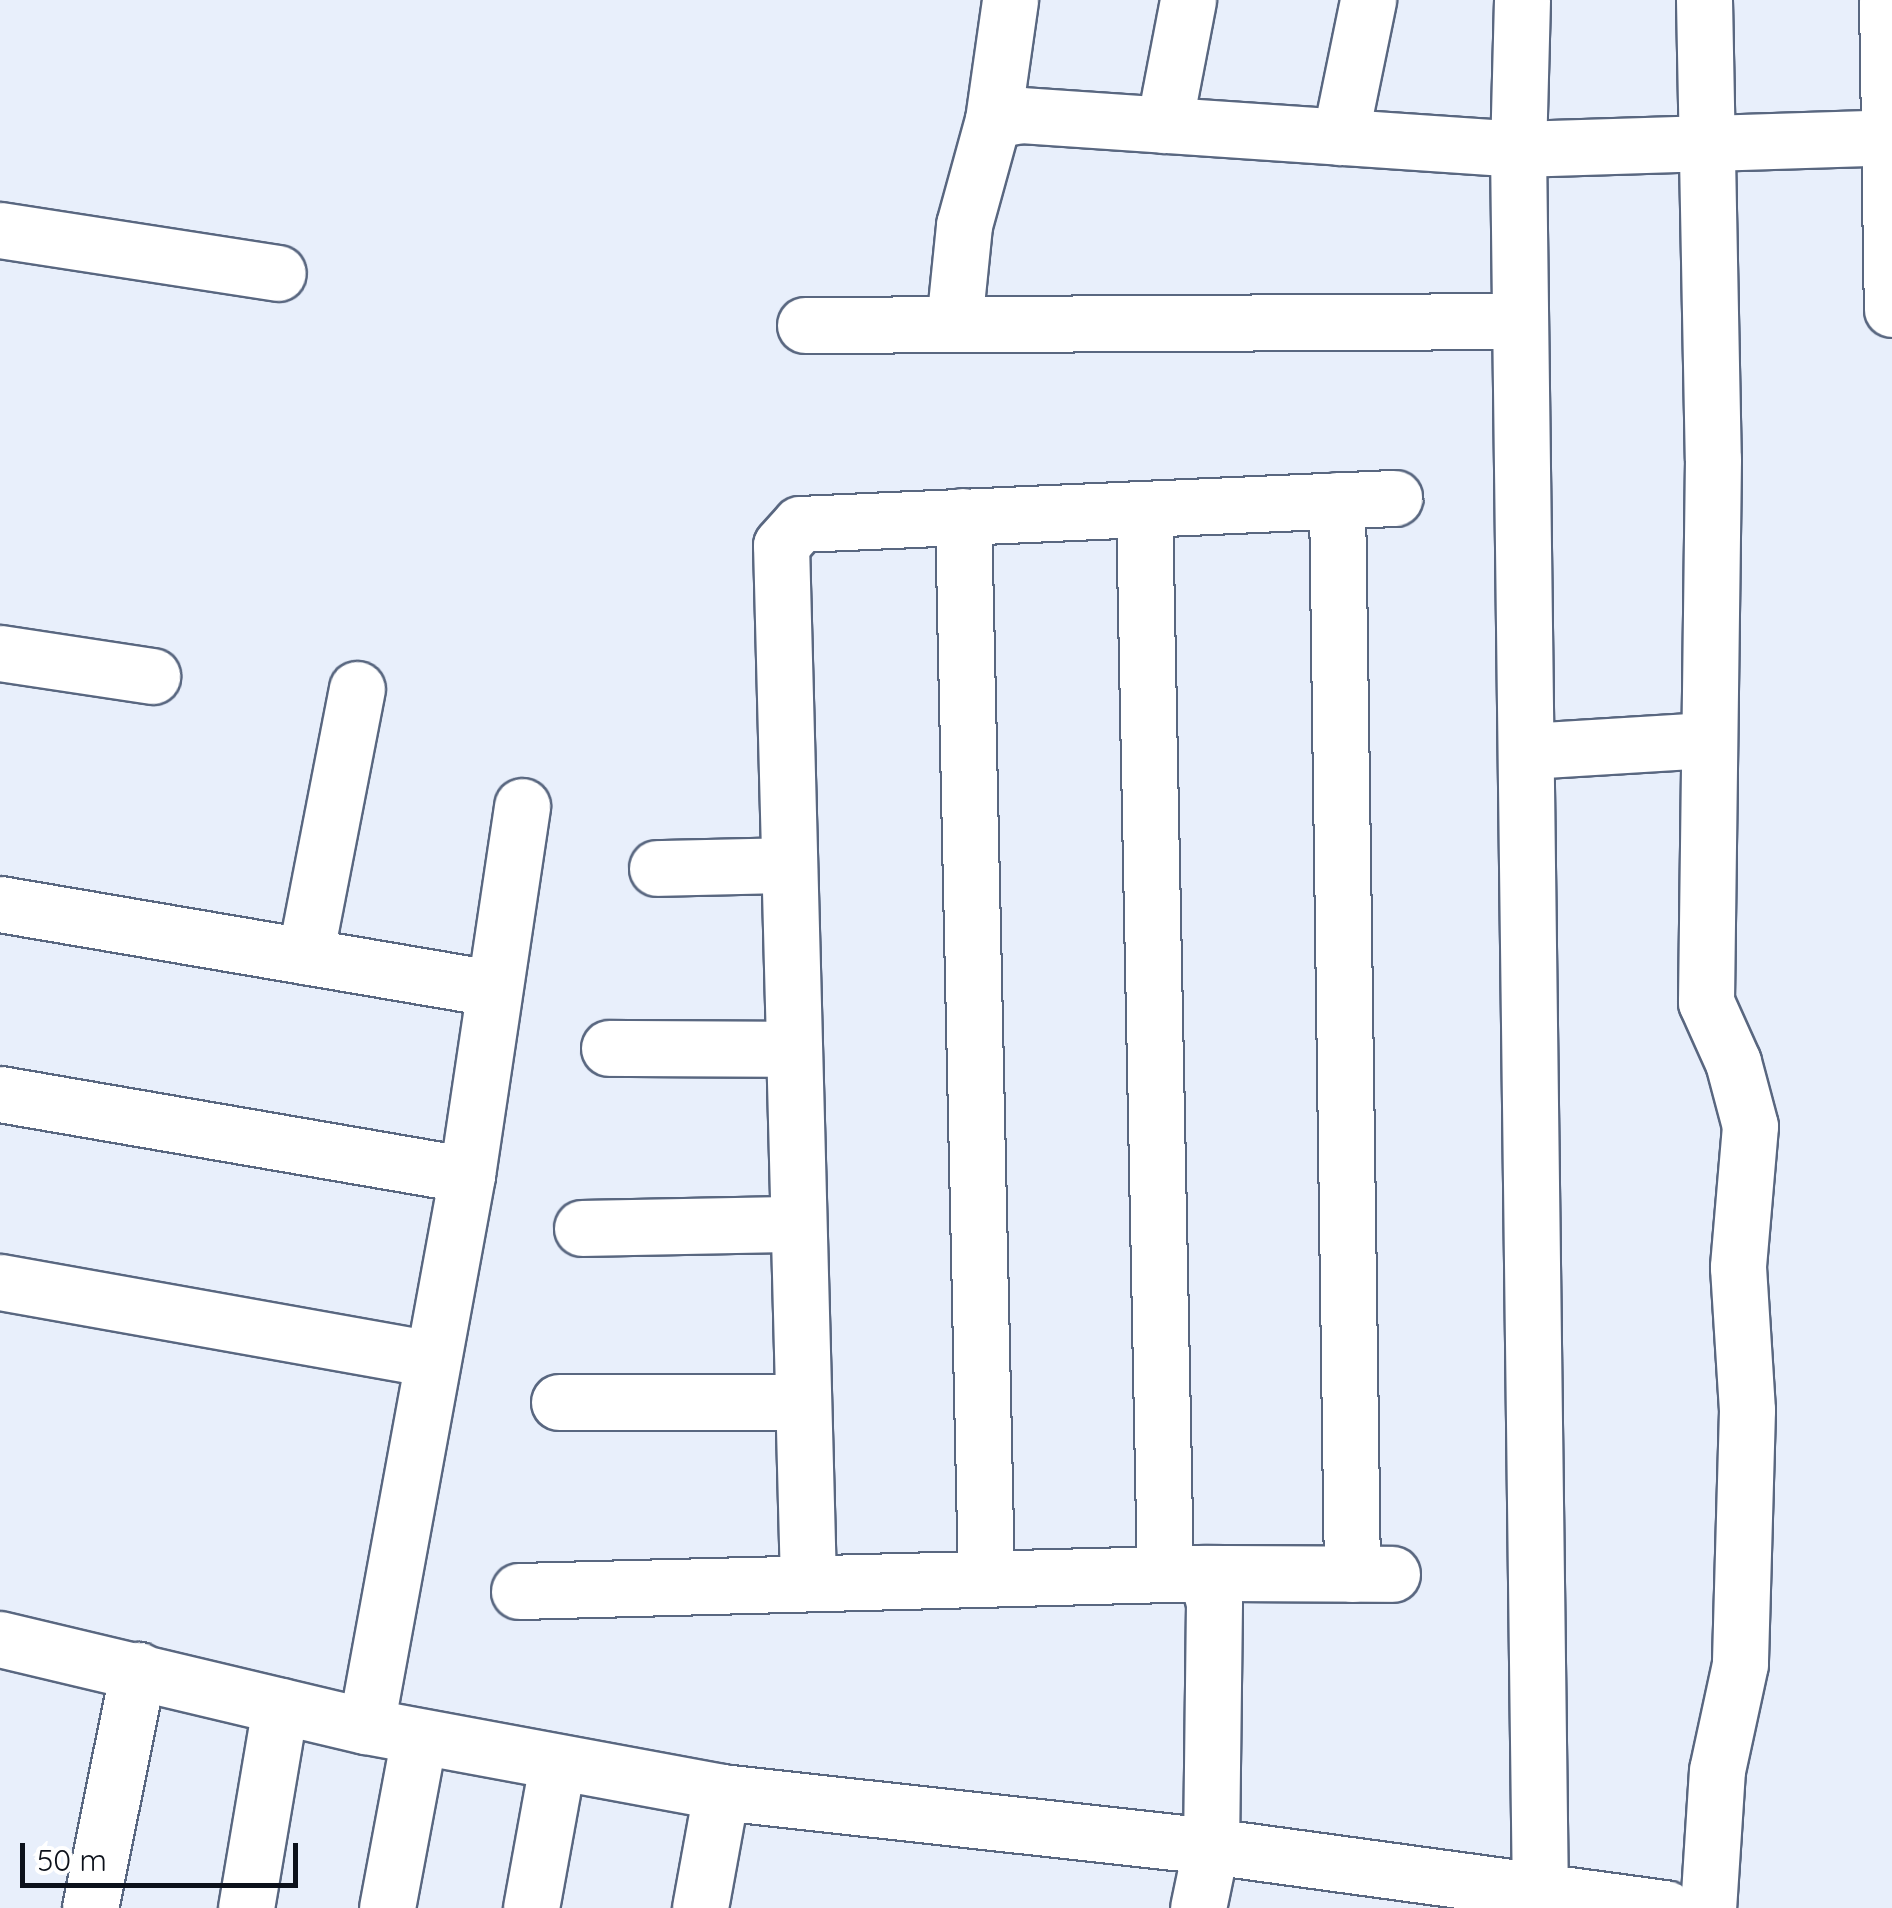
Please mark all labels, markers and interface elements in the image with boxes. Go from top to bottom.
scale bar [25,1823,302,1885]
text: 50 m [37,1841,107,1879]

